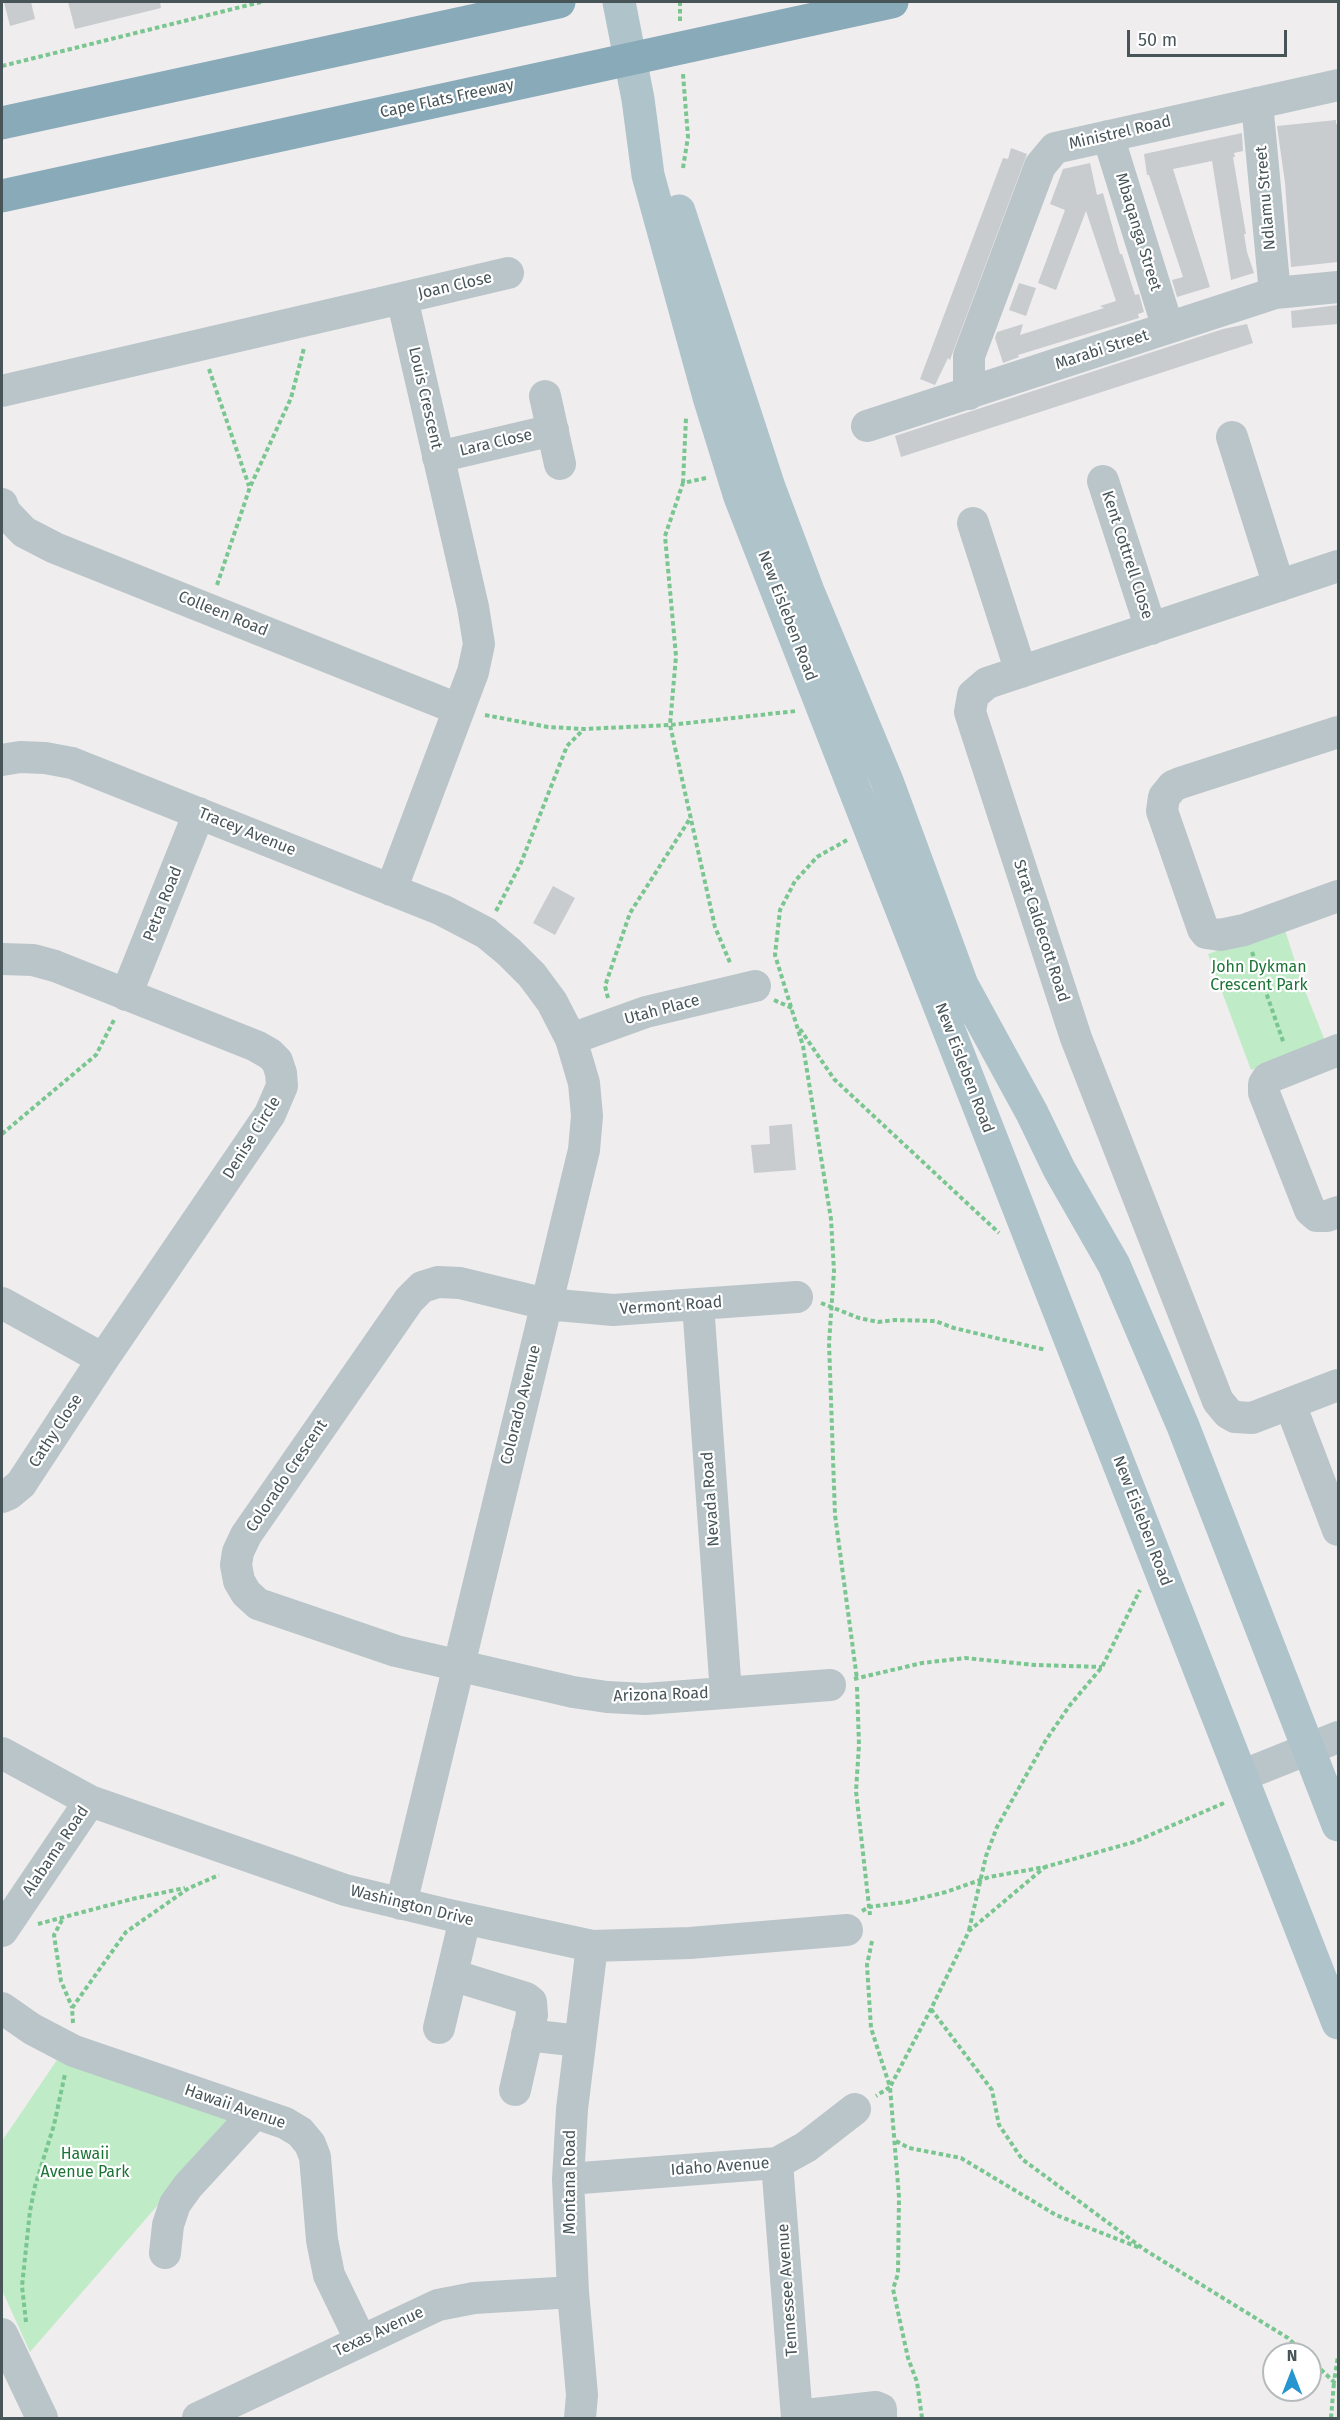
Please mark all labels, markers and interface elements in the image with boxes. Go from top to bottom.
scale bar [1130,18,1290,56]
text: 50 m [1138,29,1177,51]
street label: Cape Flats Freeway [378,75,516,123]
street label: Ministrel Road [1067,112,1173,154]
street label: Ndlamu Street [1252,145,1280,251]
street label: Mbaqanga Street [1111,171,1165,293]
street label: Joan Close [416,268,494,304]
street label: Marabi Street [1053,326,1151,374]
street label: Louis Crescent [404,345,446,451]
street label: Lara Close [458,425,534,461]
street label: Kent Cottrell Close [1097,488,1157,622]
street label: New Eisleben Road [753,548,821,684]
street label: Colleen Road [175,587,271,641]
street label: Tracey Avenue [196,804,298,860]
street label: Strat Caldecott Road [1009,857,1073,1005]
street label: Petra Road [139,864,187,944]
park label: John Dykman Crescent Park [1210,958,1308,996]
street label: Utah Place [622,991,702,1029]
street label: New Eisleben Road [930,1000,998,1136]
street label: Denise Circle [219,1093,285,1183]
street label: Vermont Road [619,1293,723,1319]
street label: Colorado Avenue [497,1343,545,1467]
street label: Cathy Close [25,1391,87,1471]
street label: Colorado Crescent [242,1416,332,1536]
street label: Nevada Road [698,1451,724,1547]
street label: New Eisleben Road [1108,1453,1176,1589]
street label: Arizona Road [613,1684,709,1706]
street label: Alabama Road [19,1802,93,1900]
street label: Washington Drive [348,1881,476,1931]
street label: Hawaii Avenue [182,2081,288,2133]
street label: Montana Road [561,2130,581,2234]
park label: Hawaii Avenue Park [41,2145,129,2183]
street label: Idaho Avenue [670,2154,770,2180]
street label: Tennessee Avenue [774,2223,802,2357]
street label: Texas Avenue [331,2303,427,2361]
north arrow [1262,2342,1322,2402]
text: N [1287,2346,1297,2365]

